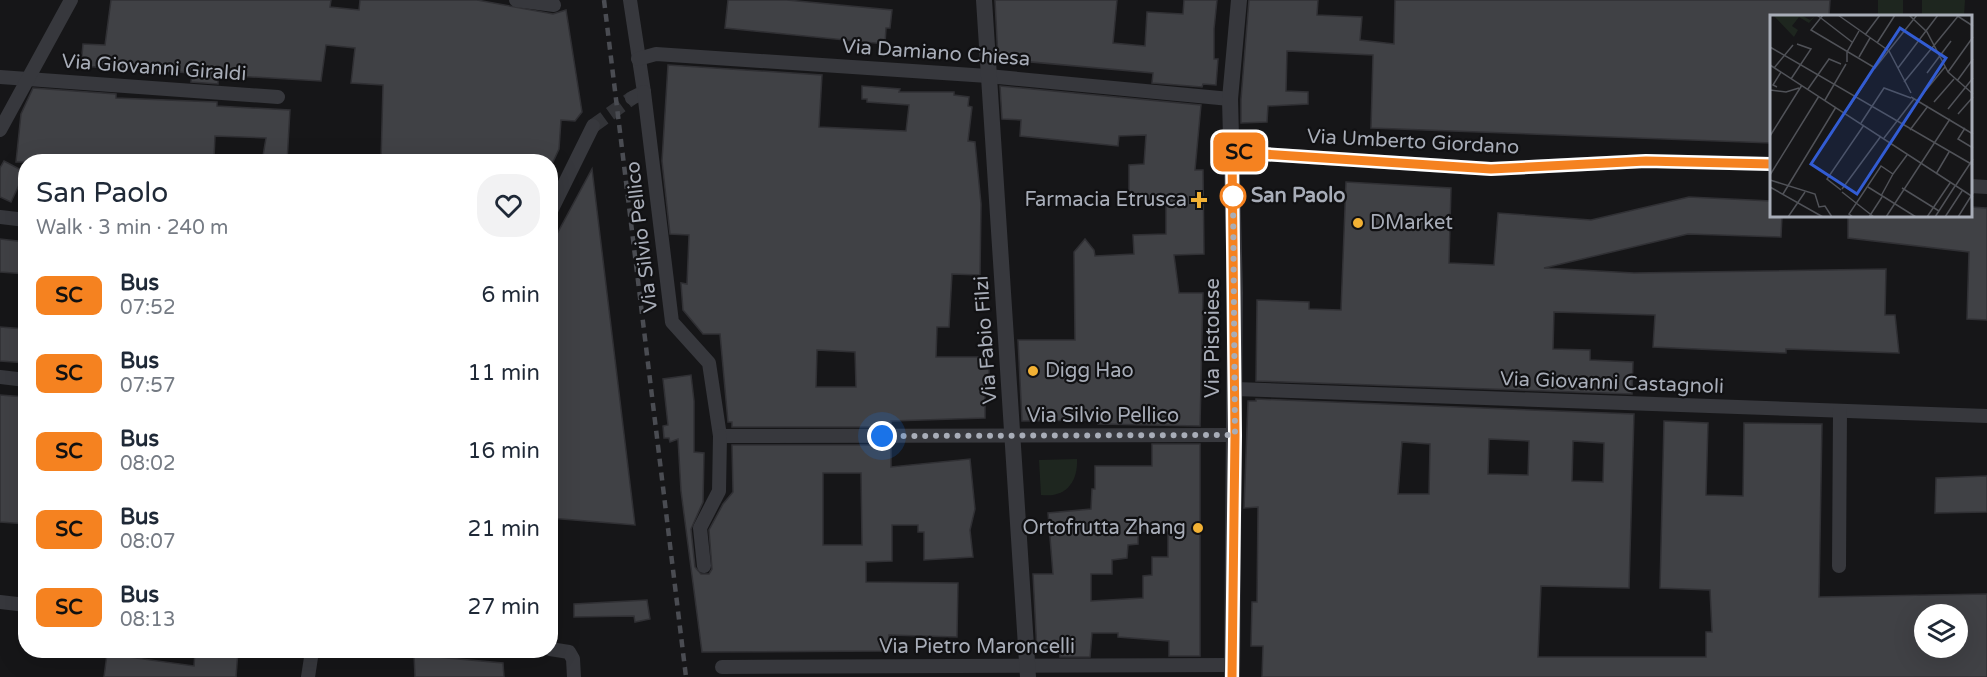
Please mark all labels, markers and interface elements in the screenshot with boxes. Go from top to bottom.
inset map [1770,15,1972,218]
street label: Via Damiano Chiesa [841,34,1031,72]
street label: Via Giovanni Giraldi [61,50,247,86]
street label: Via Umberto Giordano [1306,124,1520,160]
line badge: SC [1212,132,1266,172]
text: SC [1225,140,1253,165]
street label: Via Silvio Pellico [621,160,663,314]
button: heart [477,174,540,237]
text: San Paolo [36,176,168,210]
marker: San Paolo [1220,183,1246,209]
place label: San Paolo [1251,184,1345,208]
place label: Farmacia Etrusca [1024,188,1187,212]
marker: Farmacia Etrusca [1192,193,1206,207]
place label: DMarket [1370,211,1453,235]
text: Walk · 3 min · 240 m [36,216,228,240]
marker: DMarket [1351,216,1365,230]
text: Bus [120,270,159,296]
street label: Via Fabio Filzi [970,275,1002,405]
street label: Via Pistoiese [1201,278,1225,398]
text: 6 min [481,282,540,308]
text: SC [55,283,83,308]
text: 07:52 [120,296,175,320]
text: Bus [120,348,159,374]
place label: Digg Hao [1045,359,1134,383]
text: 11 min [468,360,540,386]
text: SC [55,361,83,386]
marker: Digg Hao [1026,364,1040,378]
street label: Via Giovanni Castagnoli [1500,367,1724,399]
text: 07:57 [120,374,175,398]
street label: Via Silvio Pellico [1027,404,1179,428]
your location [867,421,897,451]
text: Bus [120,426,159,452]
text: 16 min [468,438,540,464]
text: SC [55,439,83,464]
text: 08:02 [120,452,175,476]
text: Bus [120,504,159,530]
text: 21 min [468,516,540,542]
place label: Ortofrutta Zhang [1023,516,1186,540]
text: SC [55,517,83,542]
marker: Ortofrutta Zhang [1191,521,1205,535]
text: 08:07 [120,530,175,554]
text: Bus [120,582,159,608]
text: 27 min [468,594,540,620]
text: SC [55,595,83,620]
map controls [1914,604,1968,658]
button: layers [1914,604,1968,658]
text: 08:13 [120,608,175,632]
street label: Via Pietro Maroncelli [879,635,1075,659]

